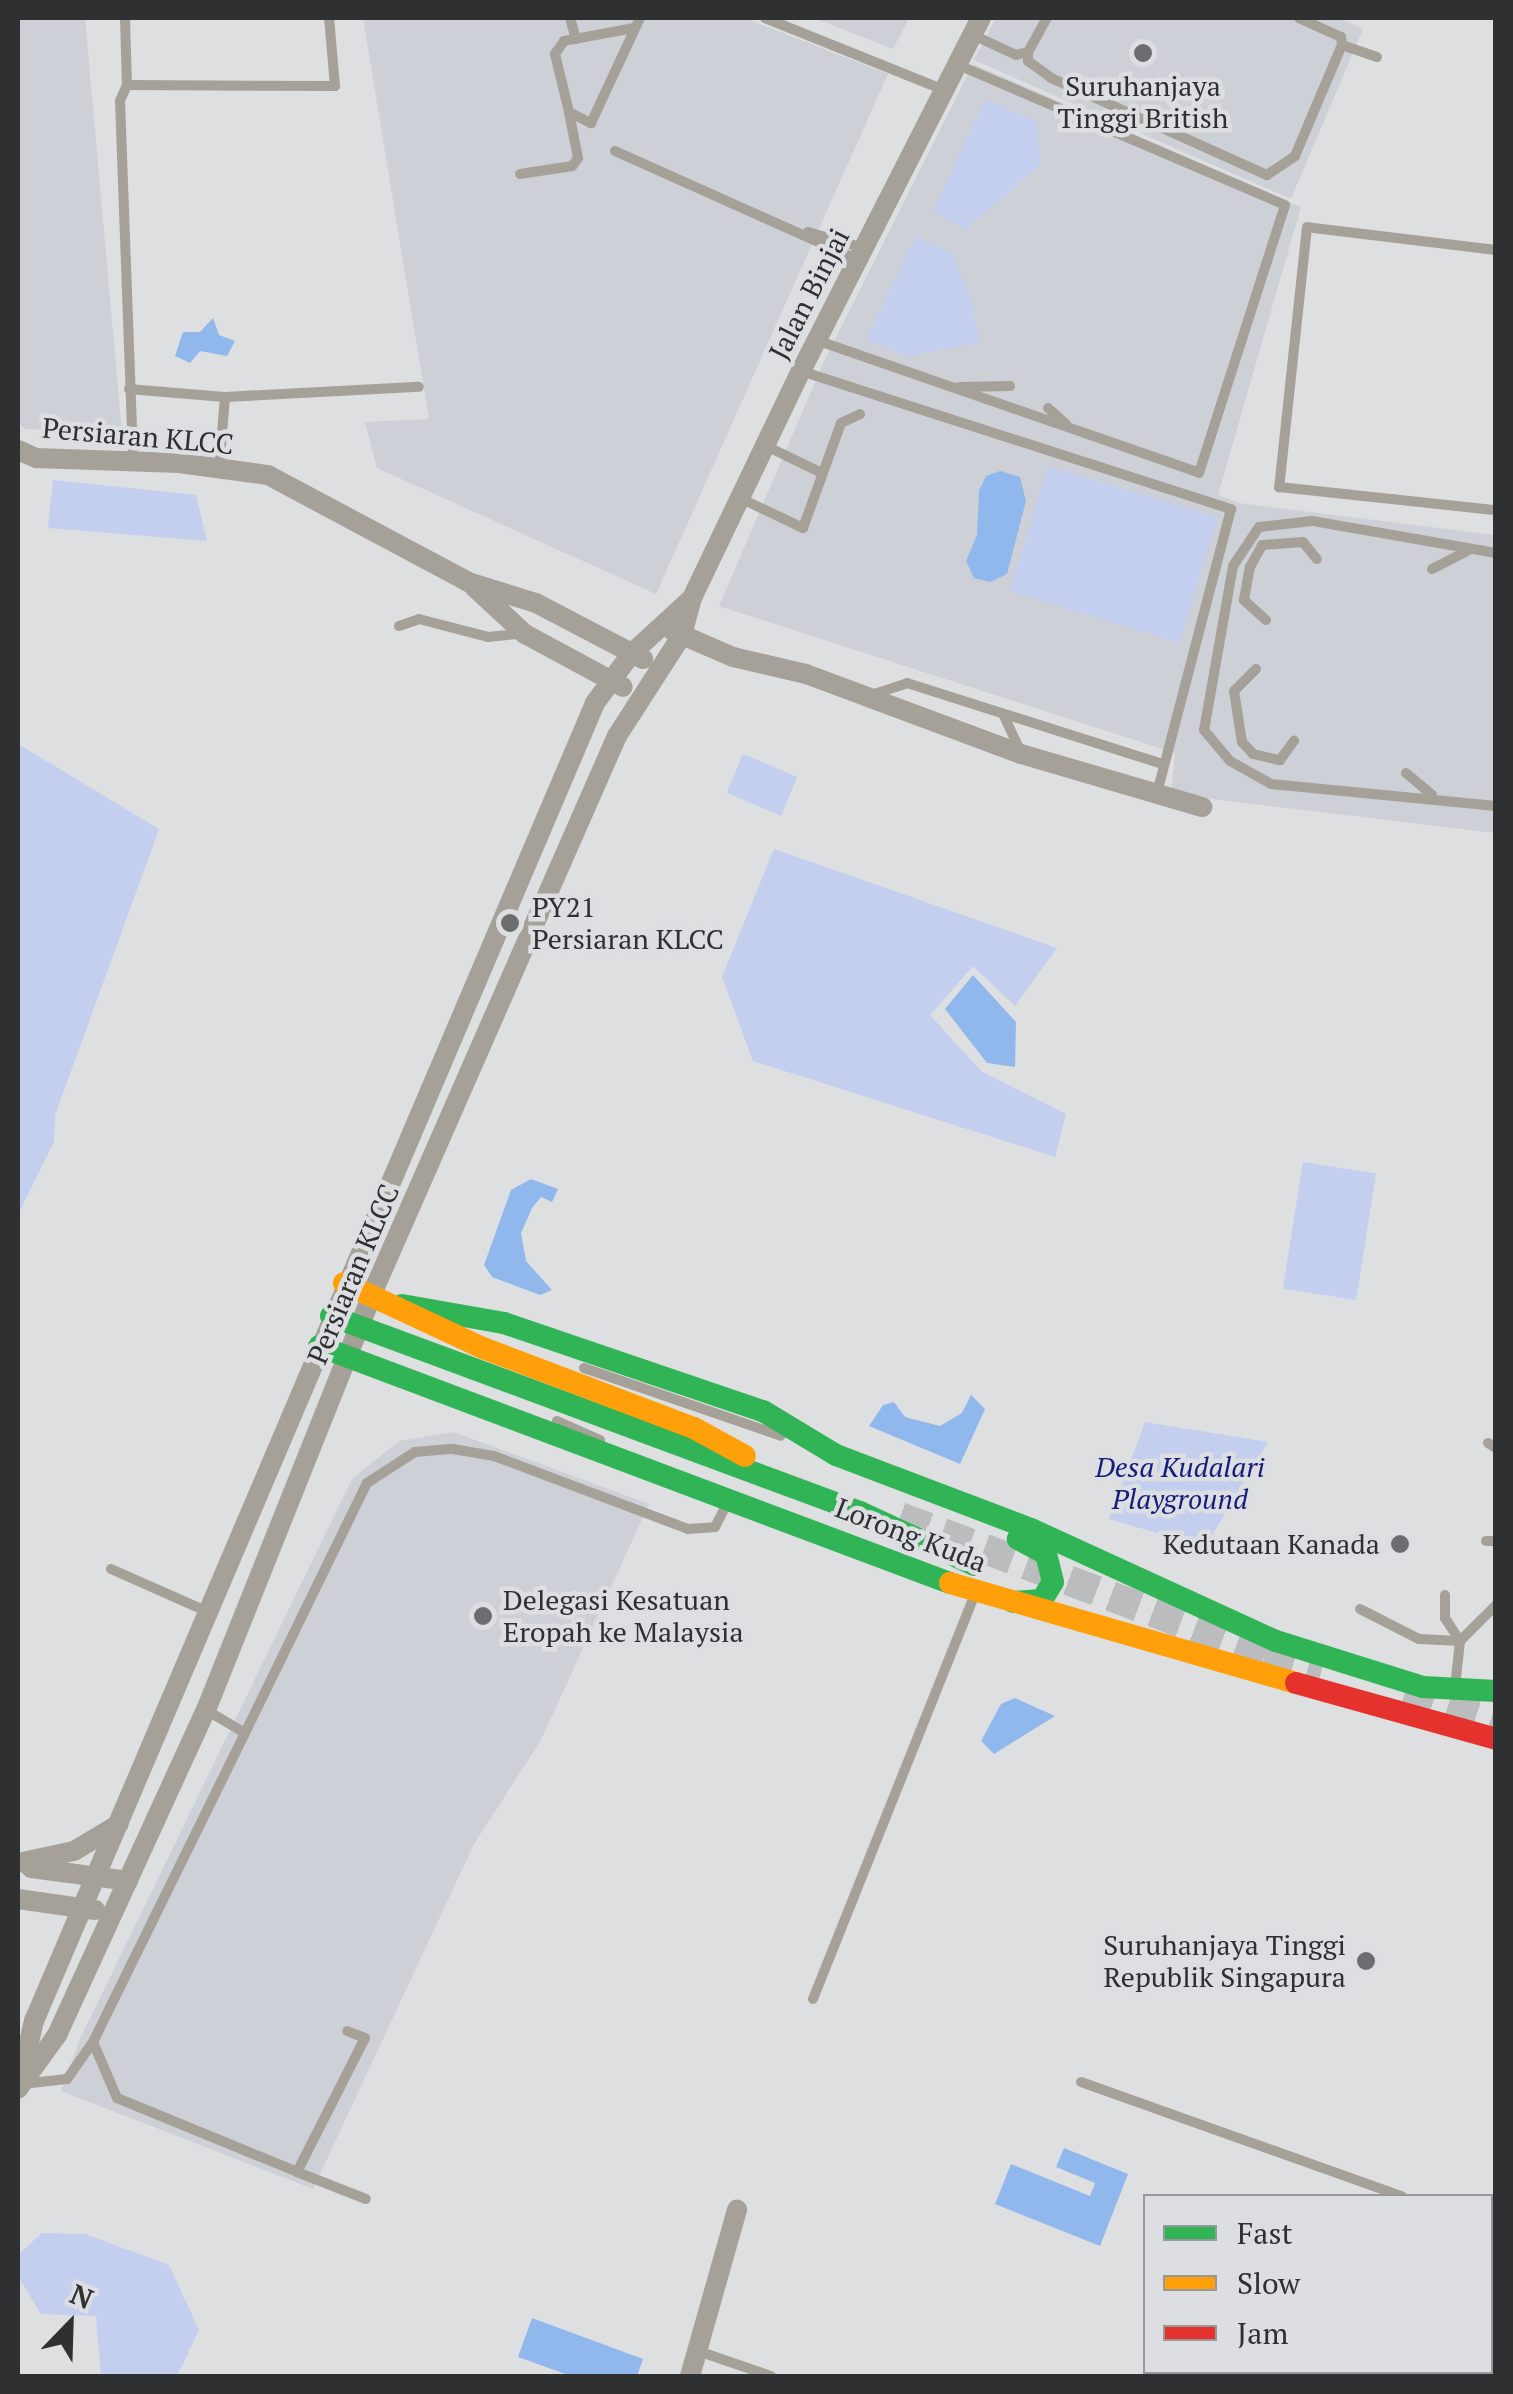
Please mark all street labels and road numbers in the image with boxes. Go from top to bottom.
street label: Jalan Binjai [762,223,856,365]
street label: Persiaran KLCC [41,411,235,461]
street label: Persiaran KLCC [300,1179,406,1369]
street label: Lorong Kuda [831,1491,991,1579]

